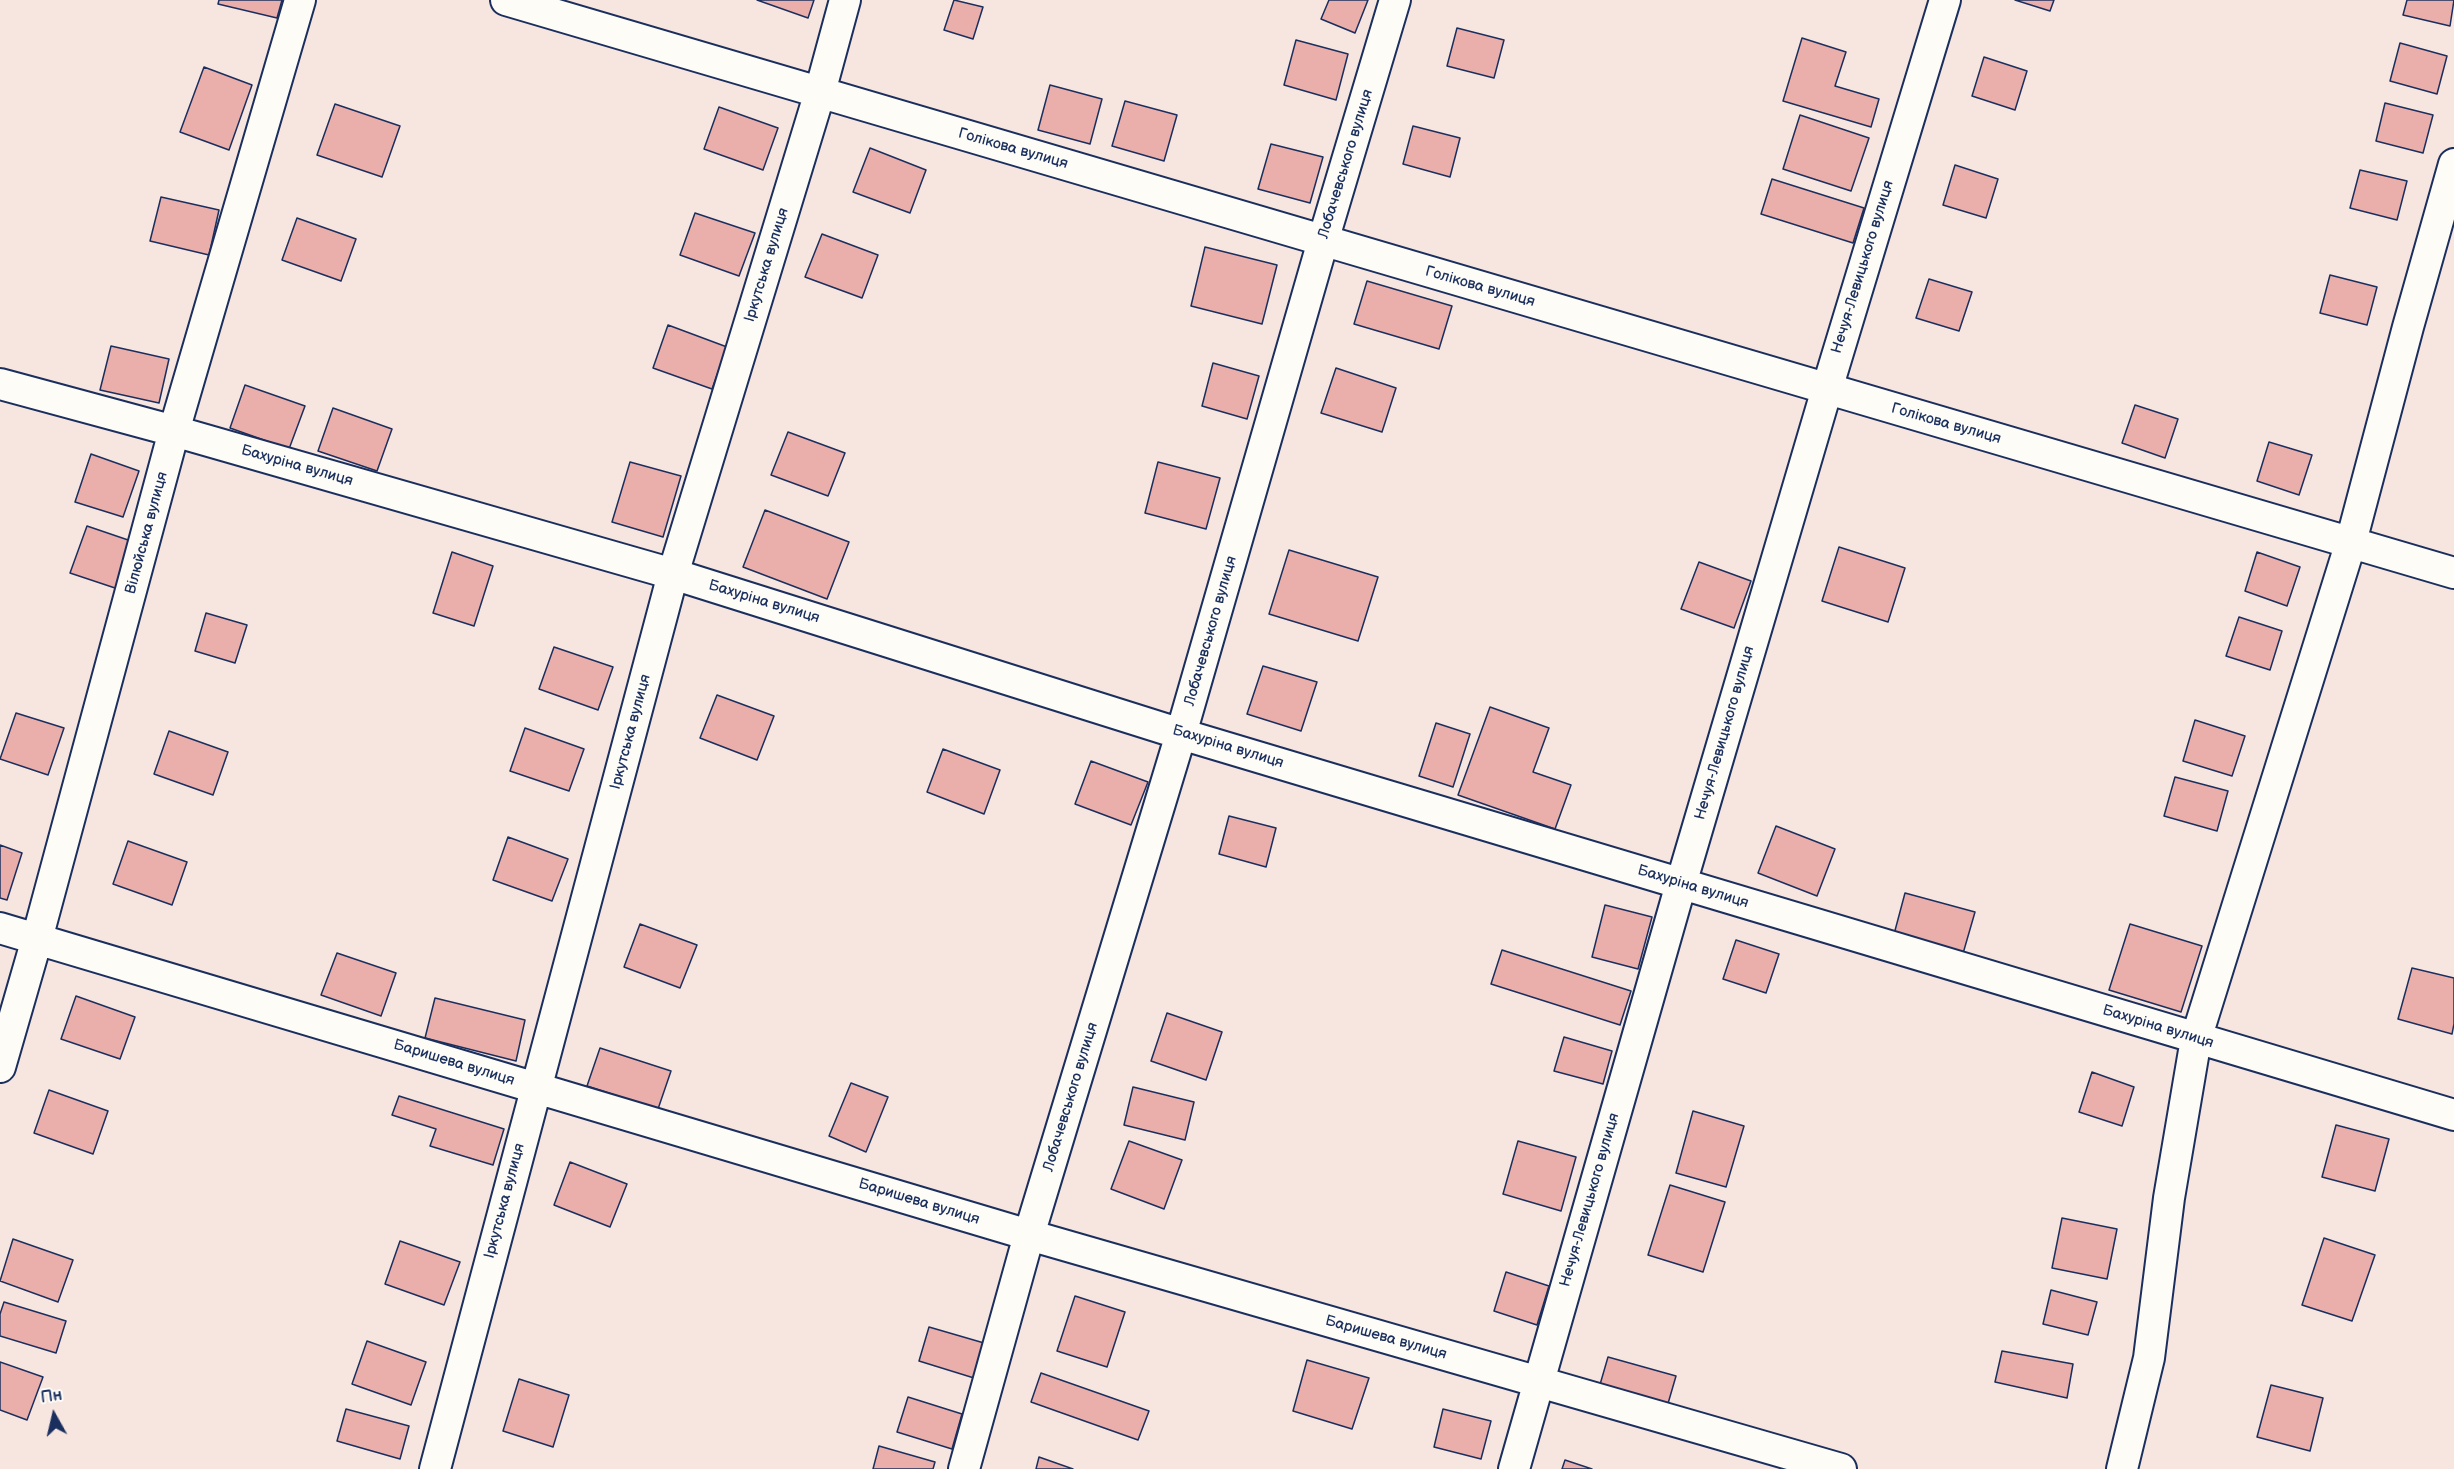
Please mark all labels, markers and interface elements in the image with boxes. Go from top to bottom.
street label: Лобачевського вулиця [1315,87,1377,241]
street label: Голікова вулиця [956,125,1070,173]
street label: Нечуя-Левицького вулиця [1828,178,1898,356]
street label: Іркутська вулиця [741,206,793,324]
street label: Голікова вулиця [1423,263,1537,311]
street label: Голікова вулиця [1889,400,2003,448]
street label: Бахуріна вулиця [239,441,355,491]
street label: Вілюйська вулиця [122,470,172,596]
street label: Лобачевського вулиця [1181,554,1241,708]
street label: Бахуріна вулиця [706,577,822,627]
street label: Нечуя-Левицького вулиця [1692,644,1758,822]
street label: Іркутська вулиця [607,672,655,792]
street label: Бахуріна вулиця [1170,722,1286,772]
street label: Бахуріна вулиця [1635,862,1751,912]
street label: Бахуріна вулиця [2100,1002,2216,1052]
street label: Лобачевського вулиця [1040,1020,1102,1174]
street label: Баришева вулиця [391,1036,517,1090]
street label: Нечуя-Левицького вулиця [1557,1111,1623,1289]
street label: Іркутська вулиця [481,1141,529,1261]
street label: Баришева вулиця [856,1175,982,1229]
street label: Баришева вулиця [1323,1312,1449,1364]
north arrow [24,1385,84,1445]
text: Пн [40,1386,63,1408]

